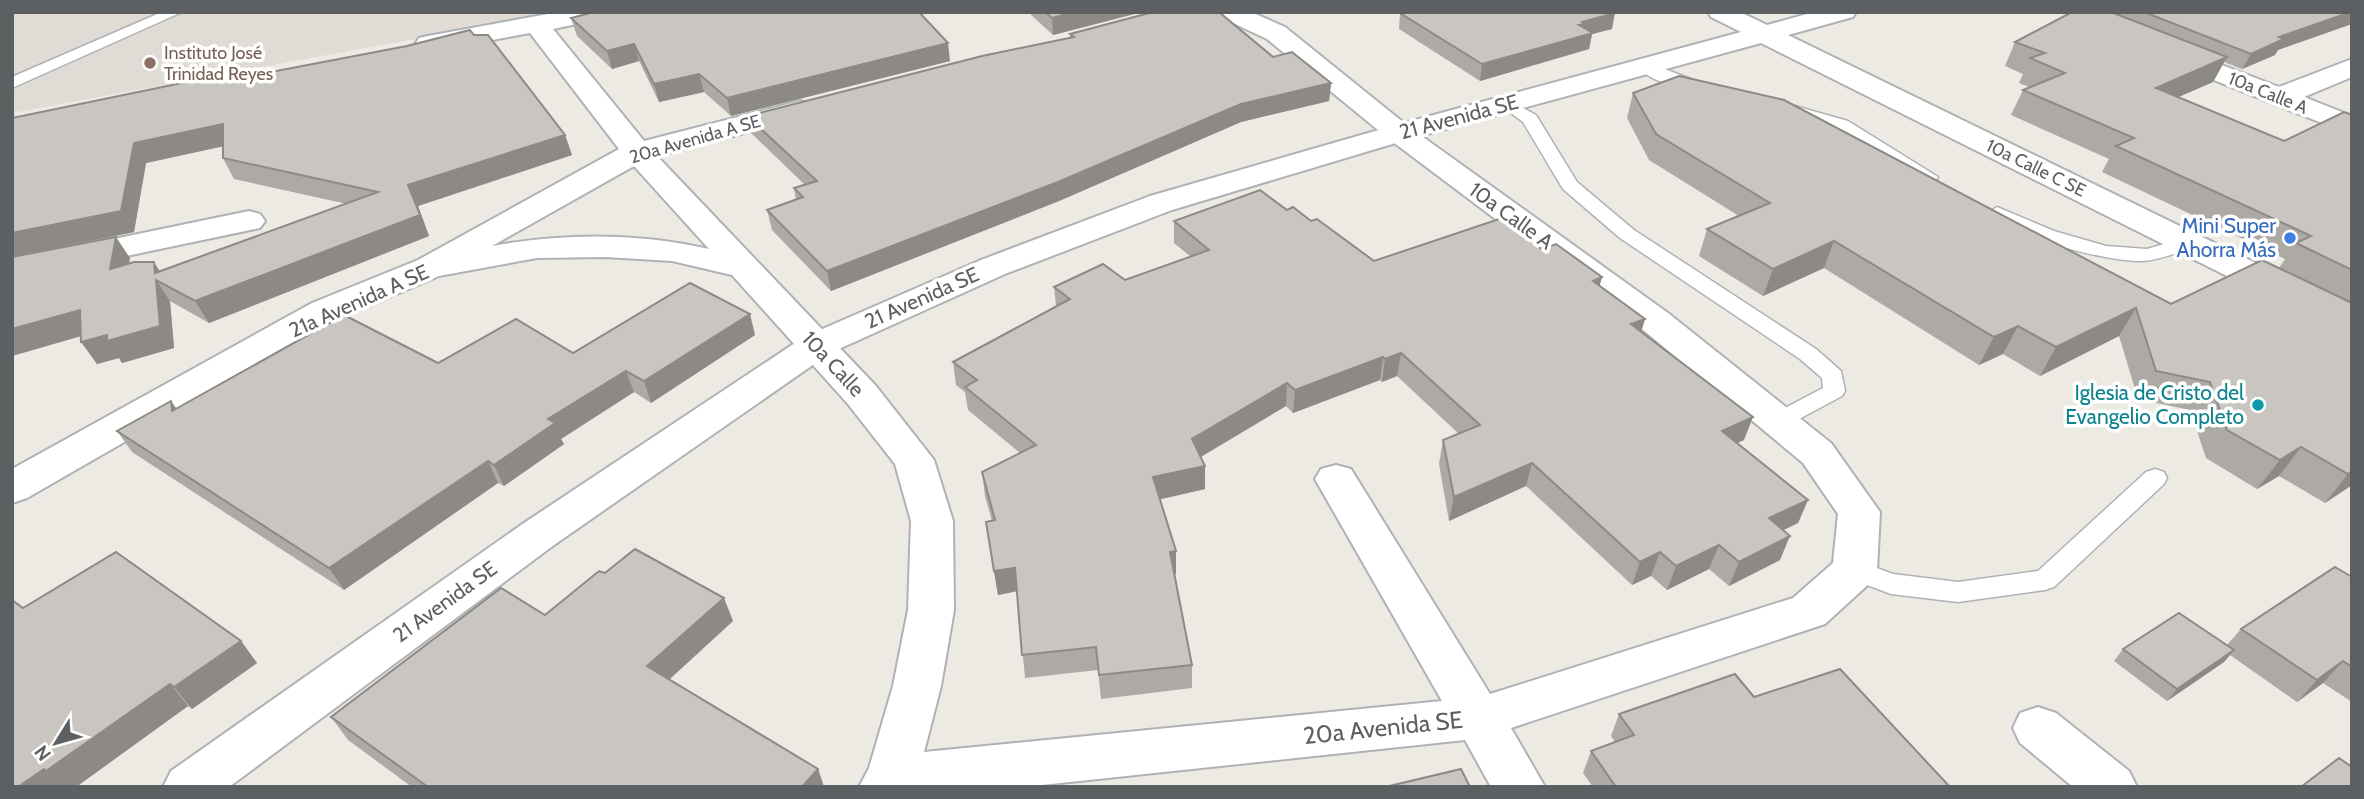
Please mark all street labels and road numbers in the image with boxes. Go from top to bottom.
street label: 10a Calle A [2225,67,2311,119]
street label: 21 Avenida SE [1397,89,1521,144]
street label: 20a Avenida A SE [627,110,763,168]
street label: 10a Calle C SE [1983,134,2089,202]
street label: 10a Calle A [1464,177,1558,254]
street label: 21a Avenida A SE [285,259,432,342]
street label: 21 Avenida SE [861,261,983,334]
street label: 10a Calle [797,326,870,402]
street label: 21 Avenida SE [388,556,501,648]
street label: 20a Avenida SE [1302,705,1464,750]

